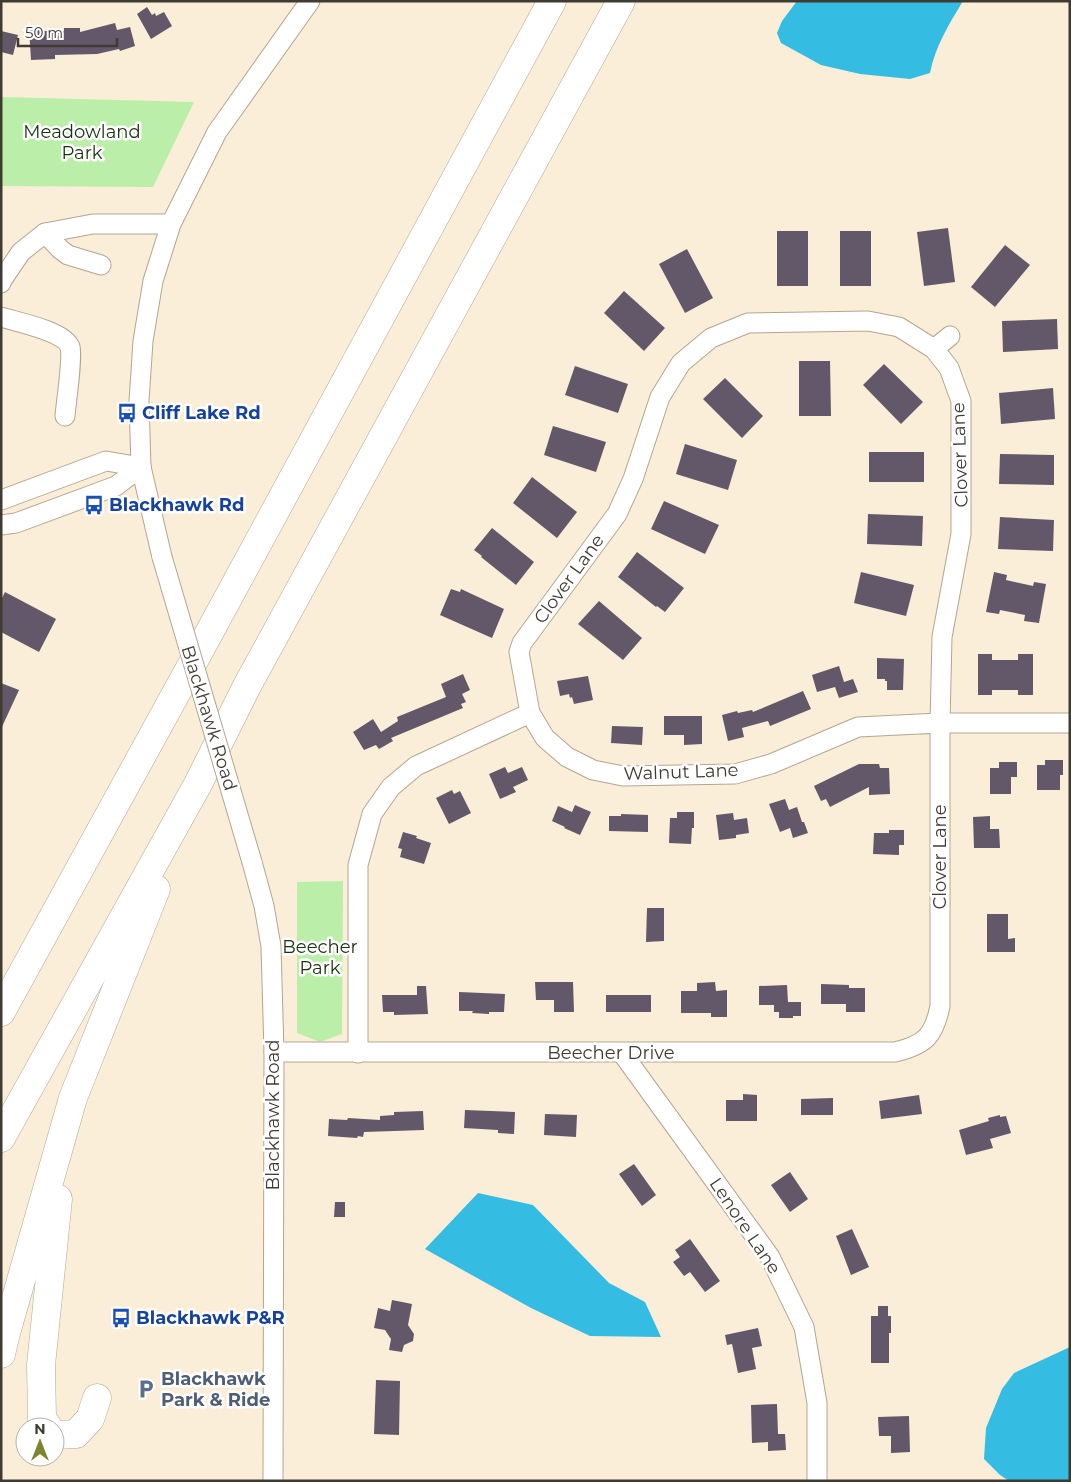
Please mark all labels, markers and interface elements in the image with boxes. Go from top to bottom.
scale bar [18,15,116,47]
text: 50 m [25,23,63,42]
park label: Meadowland Park [23,121,141,164]
bus stop icon: Cliff Lake Rd [116,402,138,424]
place label: Cliff Lake Rd [142,402,261,424]
street label: Clover Lane [947,402,973,508]
bus stop icon: Blackhawk Rd [83,494,105,516]
place label: Blackhawk Rd [109,494,245,516]
street label: Clover Lane [529,530,609,628]
street label: Blackhawk Road [176,643,242,793]
street label: Walnut Lane [623,759,739,785]
street label: Clover Lane [929,804,951,910]
park label: Beecher Park [282,936,358,979]
street label: Blackhawk Road [262,1040,284,1190]
street label: Beecher Drive [547,1042,675,1064]
street label: Lenore Lane [705,1174,785,1279]
bus stop icon: Blackhawk P&R [110,1307,132,1329]
place label: Blackhawk P&R [136,1307,285,1329]
place label: Blackhawk Park & Ride [161,1368,270,1411]
parking icon: Blackhawk Park & Ride [135,1378,157,1400]
north arrow [15,1417,65,1467]
text: N [34,1420,46,1438]

